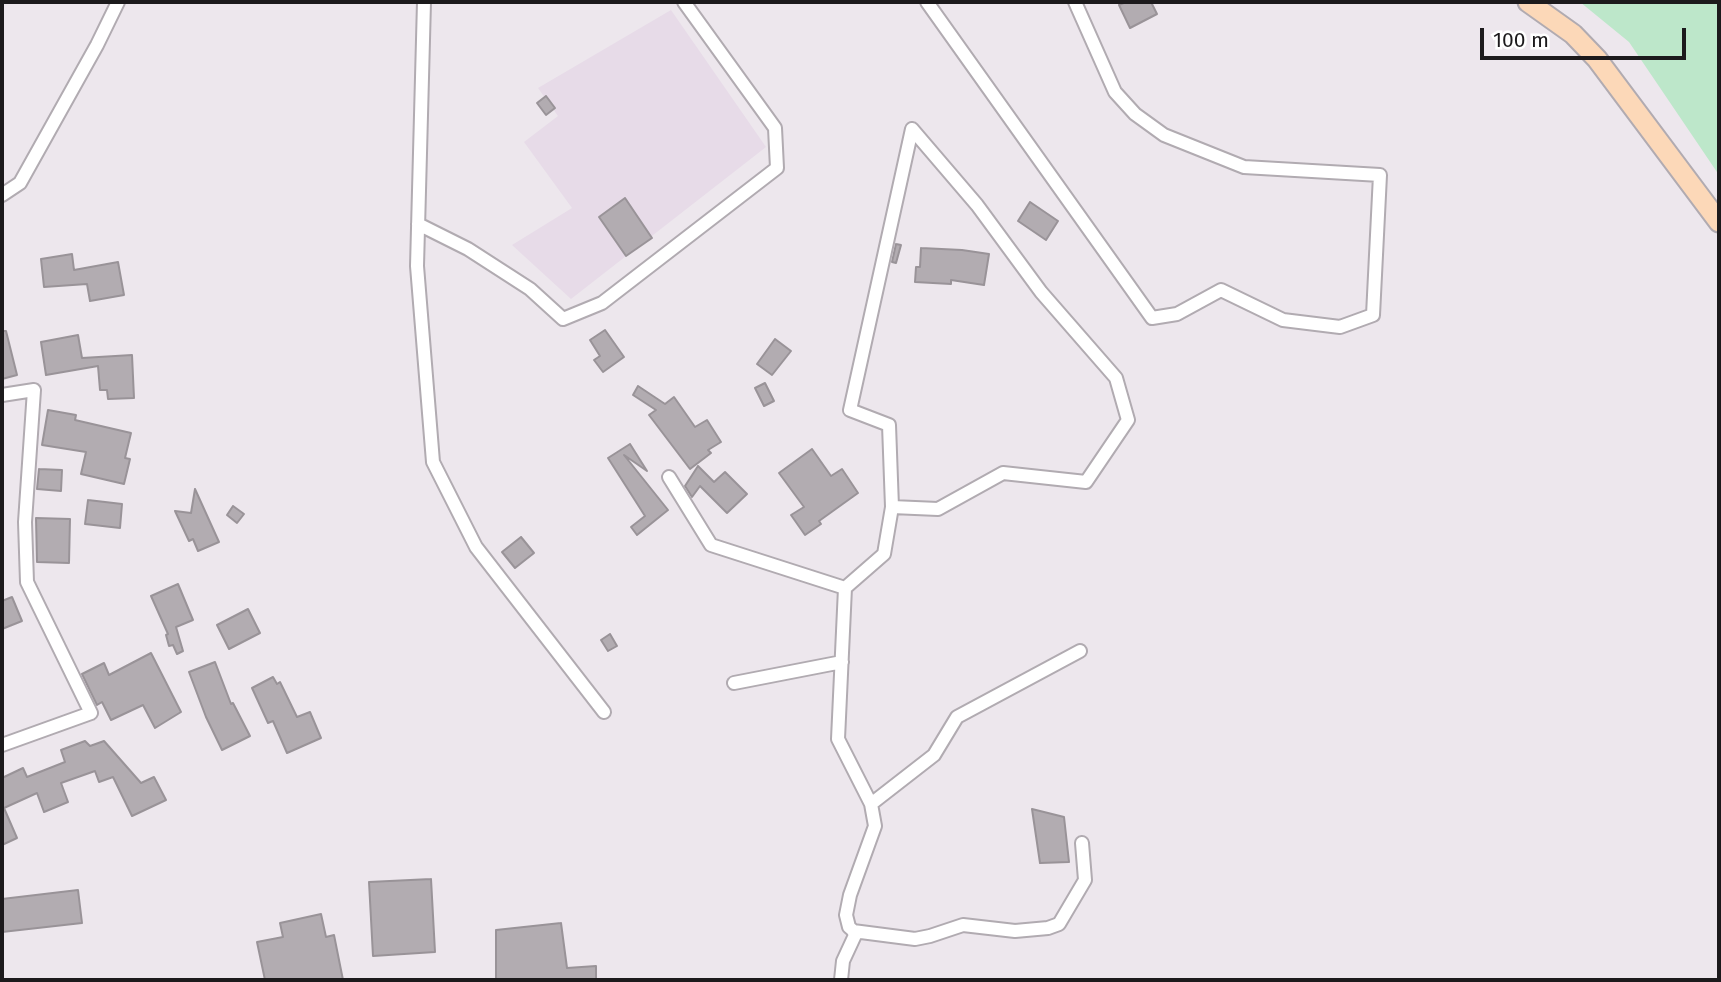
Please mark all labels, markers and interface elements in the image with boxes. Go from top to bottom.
scale bar [1483,14,1690,58]
text: 100 m [1493,27,1549,53]

